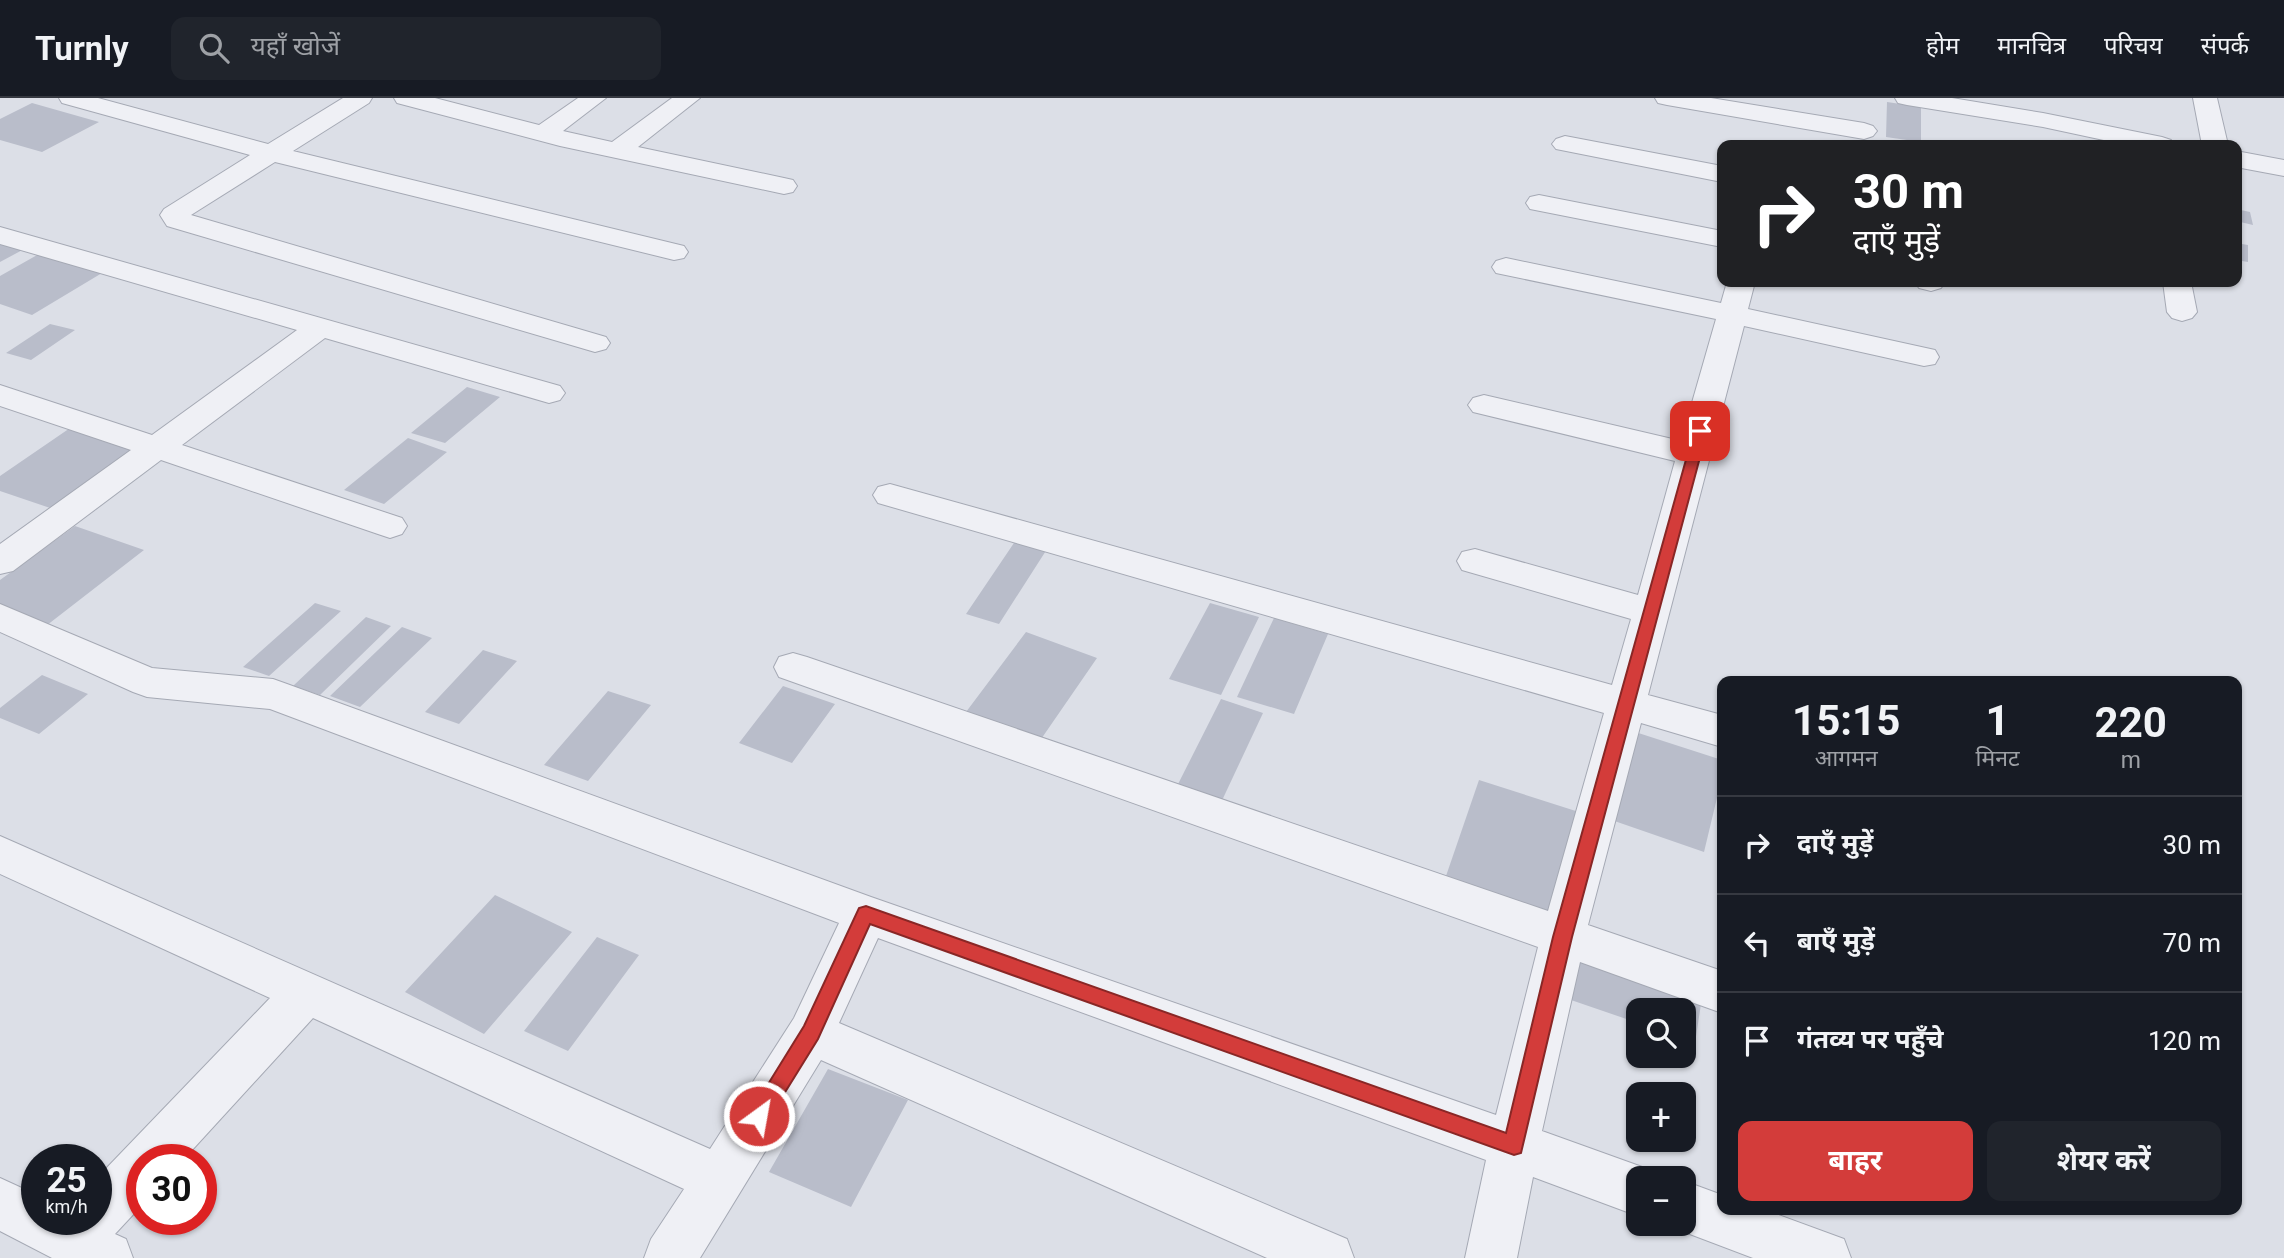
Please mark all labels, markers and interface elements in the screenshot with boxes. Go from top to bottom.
search box [171,17,661,80]
text: Turnly [35,29,129,68]
icon: search [195,29,233,67]
text: यहाँ खोजें [251,31,340,61]
text: होम [1926,32,1959,60]
text: मानचित्र [1997,32,2066,60]
text: परिचय [2104,32,2163,60]
text: संपर्क [2201,32,2249,60]
text: 30 m [1853,163,1964,220]
icon: right [1738,168,1829,259]
text: दाएँ मुड़ें [1853,222,1940,260]
pin [1670,401,1730,461]
icon: arrive [1681,412,1719,450]
text: 15:15 [1792,696,1900,745]
text: 1 [1985,696,2010,745]
text: 220 [2095,698,2167,747]
text: आगमन [1815,745,1878,772]
text: मिनट [1975,745,2020,772]
text: m [2121,747,2141,774]
icon: right [1738,826,1776,864]
text: दाएँ मुड़ें [1797,828,1873,858]
text: 30 m [2163,830,2221,860]
icon: left [1738,924,1776,962]
text: बाएँ मुड़ें [1797,926,1875,956]
text: 70 m [2163,928,2221,958]
map controls [1626,998,1696,1236]
button: search [1626,998,1696,1068]
icon: arrive [1738,1022,1776,1060]
text: गंतव्य पर पहुँचे [1797,1024,1944,1054]
text: 120 m [2148,1026,2221,1056]
position arrow [722,1079,796,1153]
button: + [1626,1082,1696,1152]
button: बाहर [1738,1121,1973,1201]
button: शेयर करें [1987,1121,2221,1201]
speed limit sign: 30 [126,1144,217,1235]
text: 25 [46,1160,87,1201]
button: − [1626,1166,1696,1236]
text: km/h [45,1196,88,1217]

